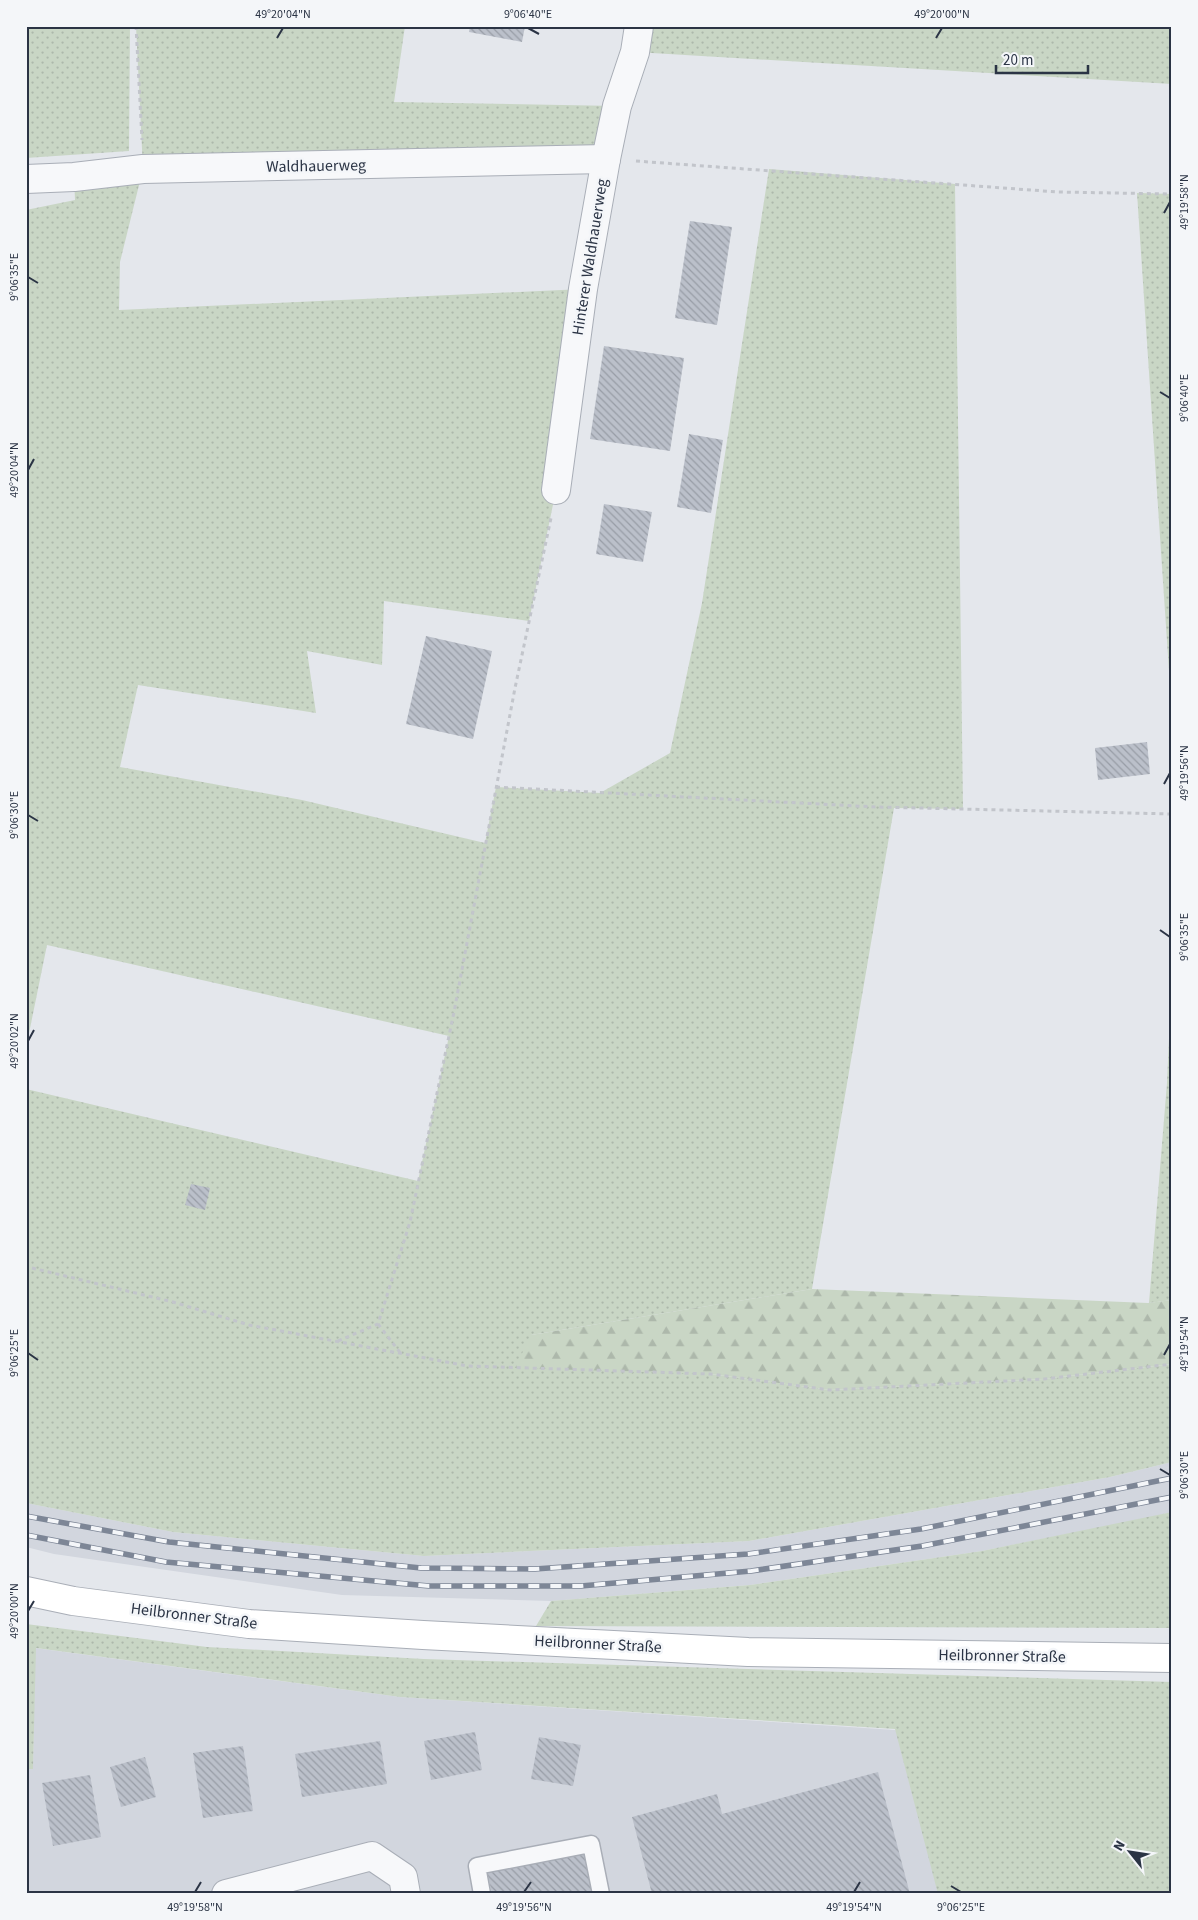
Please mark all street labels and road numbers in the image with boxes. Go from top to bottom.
street label: Waldhauerweg [266,154,366,178]
street label: Hinterer Waldhauerweg [567,177,613,337]
street label: Heilbronner Straße [129,1597,259,1635]
street label: Heilbronner Straße [534,1630,662,1658]
street label: Heilbronner Straße [938,1644,1066,1668]

